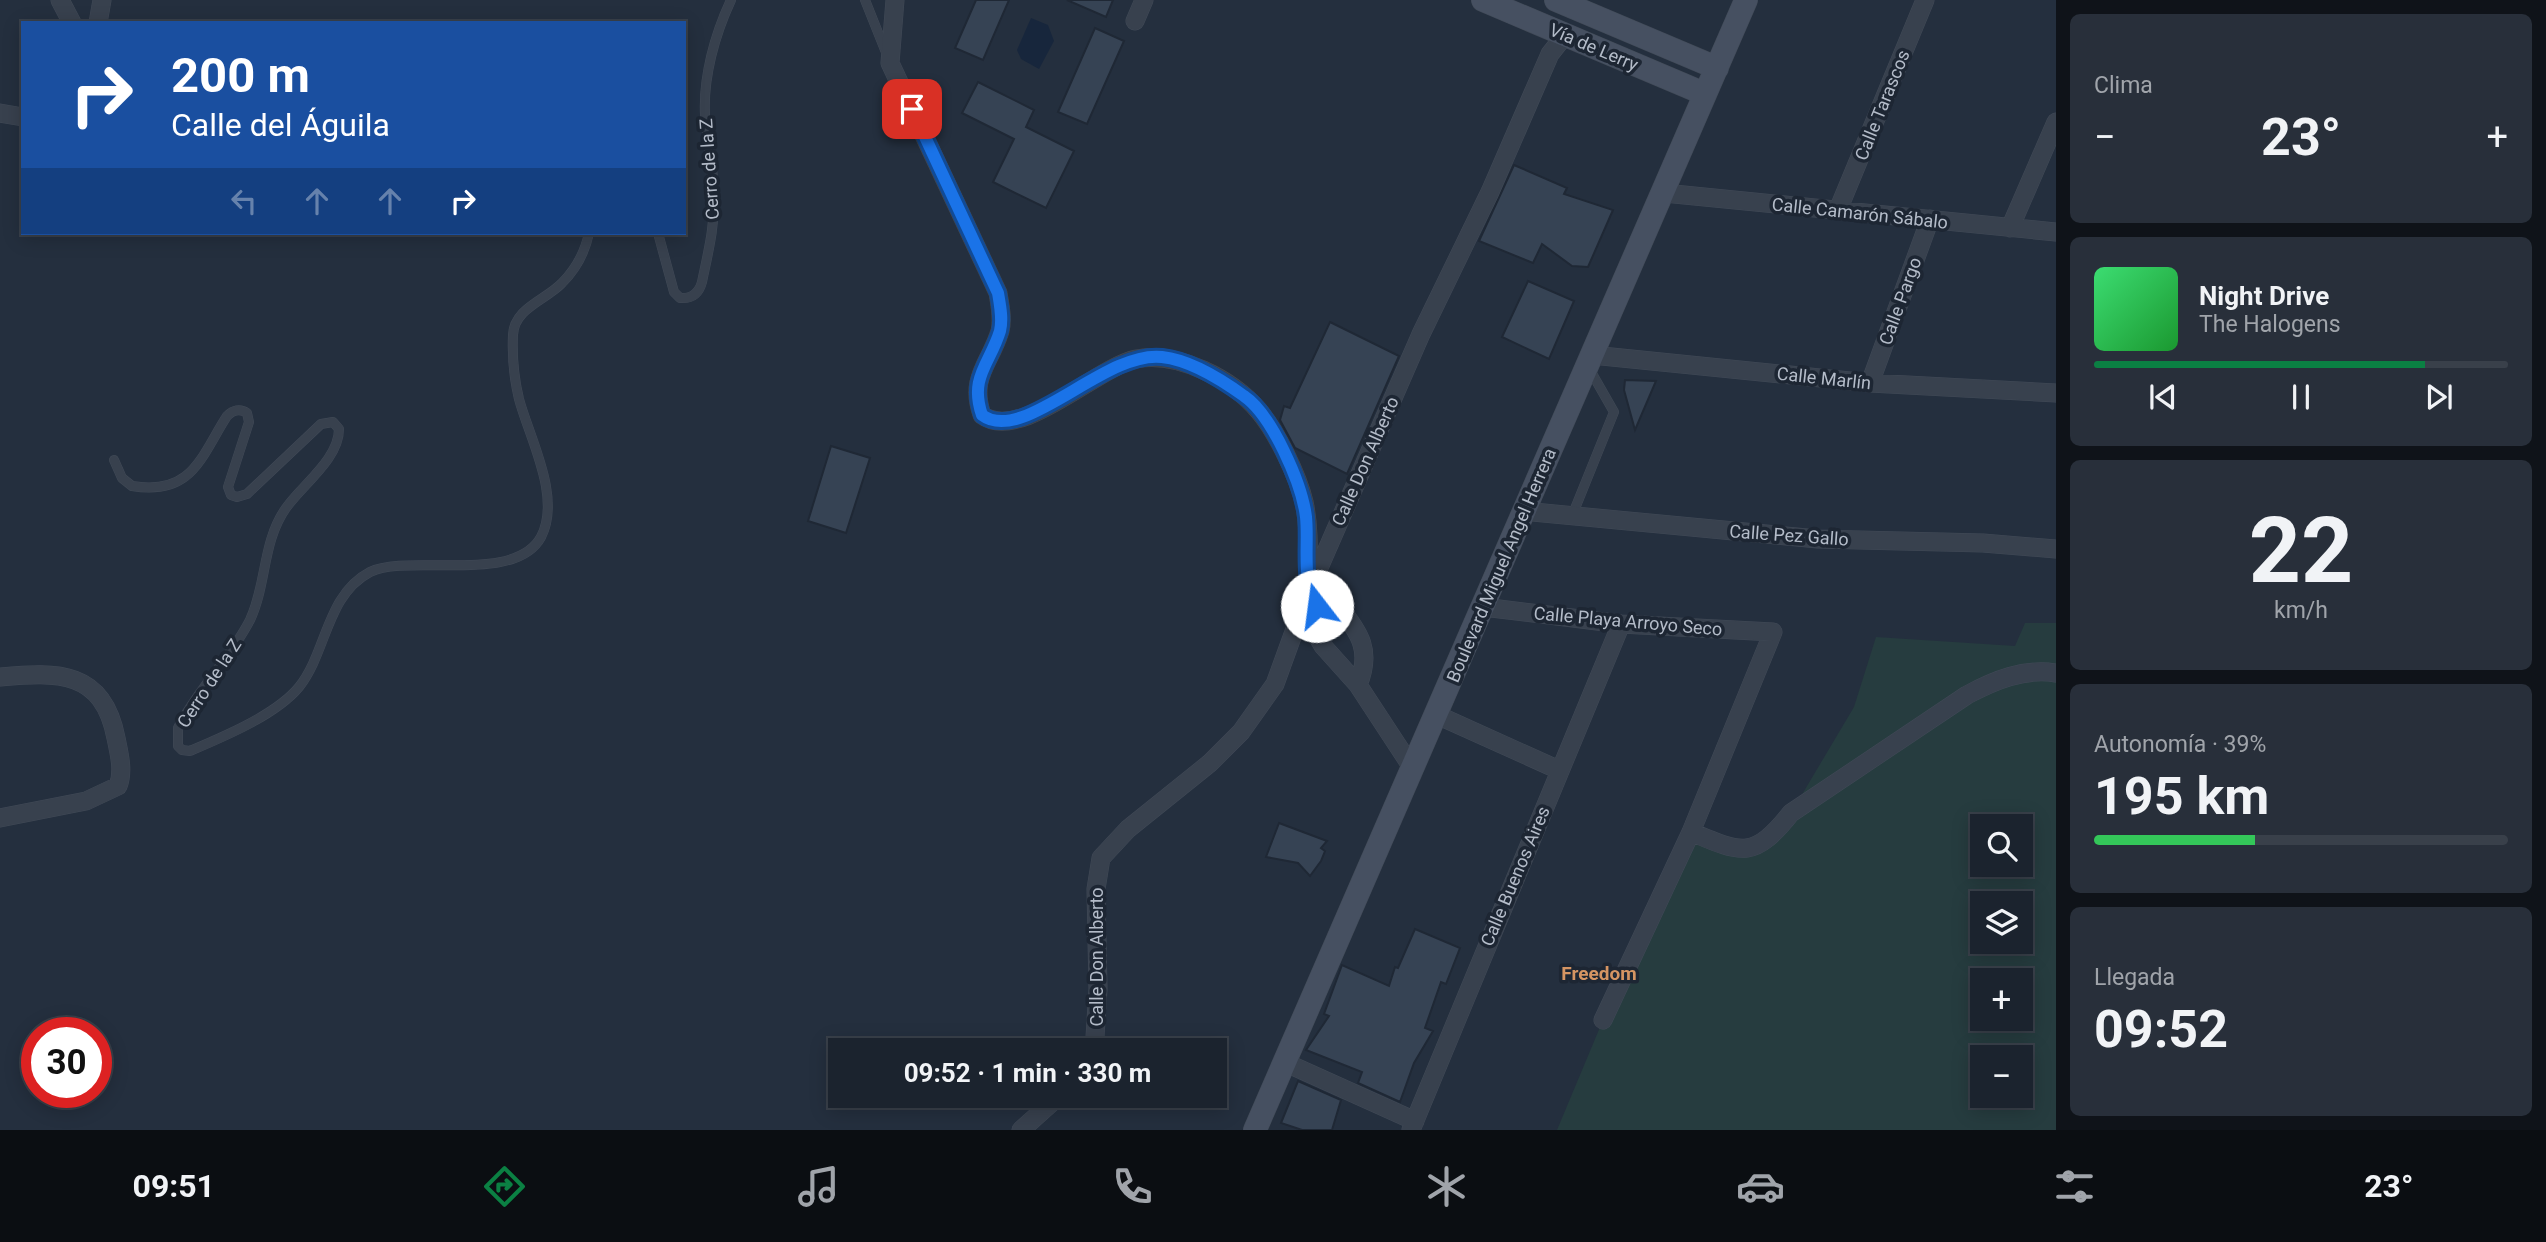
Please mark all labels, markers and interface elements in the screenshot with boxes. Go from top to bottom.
street label: Vía de Lerry [1546,19,1642,75]
text: 200 m [171,47,310,104]
street label: Calle Tarascos [1850,47,1914,163]
icon: right [56,49,147,140]
text: Clima [2094,72,2153,99]
pin [882,79,942,139]
icon: arrive [893,90,931,128]
text: Calle del Águila [171,106,390,144]
text: 23° [2261,107,2341,168]
text: − [2094,115,2116,159]
text: + [2486,115,2508,159]
street label: Cerro de la Z [695,117,723,220]
icon: left [225,182,263,220]
icon: ahead [298,182,336,220]
icon: ahead [371,182,409,220]
icon: right [444,182,482,220]
street label: Calle Camarón Sábalo [1771,193,1949,233]
street label: Calle Pargo [1874,254,1926,348]
text: Night Drive [2199,281,2329,311]
text: The Halogens [2199,311,2341,338]
street label: Calle Marlín [1776,363,1872,393]
icon: previous [2144,378,2182,416]
icon: pause [2282,378,2320,416]
icon: next [2420,378,2458,416]
street label: Calle Don Alberto [1327,393,1403,529]
street label: Boulevard Miguel Angel Herrera [1442,445,1560,685]
text: 22 [2249,498,2353,604]
street label: Calle Pez Gallo [1729,520,1849,550]
position arrow [1280,569,1354,643]
text: km/h [2274,597,2328,624]
street label: Calle Playa Arroyo Seco [1533,602,1723,640]
street label: Cerro de la Z [173,634,246,731]
text: Autonomía · 39% [2094,731,2266,758]
text: 195 km [2094,766,2269,827]
street label: Calle Buenos Aires [1476,803,1554,949]
map controls [1970,814,2033,1108]
button: search [1970,814,2033,877]
street label: Calle Don Alberto [1086,887,1107,1027]
button: layers [1970,891,2033,954]
district label: Freedom [1561,962,1637,985]
text: Llegada [2094,964,2175,991]
button: + [1970,968,2033,1031]
text: 09:52 [2094,999,2228,1060]
speed limit sign: 30 [21,1017,112,1108]
button: − [1970,1045,2033,1108]
text: 09:52 · 1 min · 330 m [904,1058,1151,1088]
icon: directions [480,1162,529,1211]
icon: music [794,1162,843,1211]
icon: phone [1108,1162,1157,1211]
icon: climate [1422,1162,1471,1211]
icon: car [1736,1162,1785,1211]
icon: filters [2050,1162,2099,1211]
text: 09:51 [133,1167,215,1205]
text: 23° [2364,1167,2413,1205]

